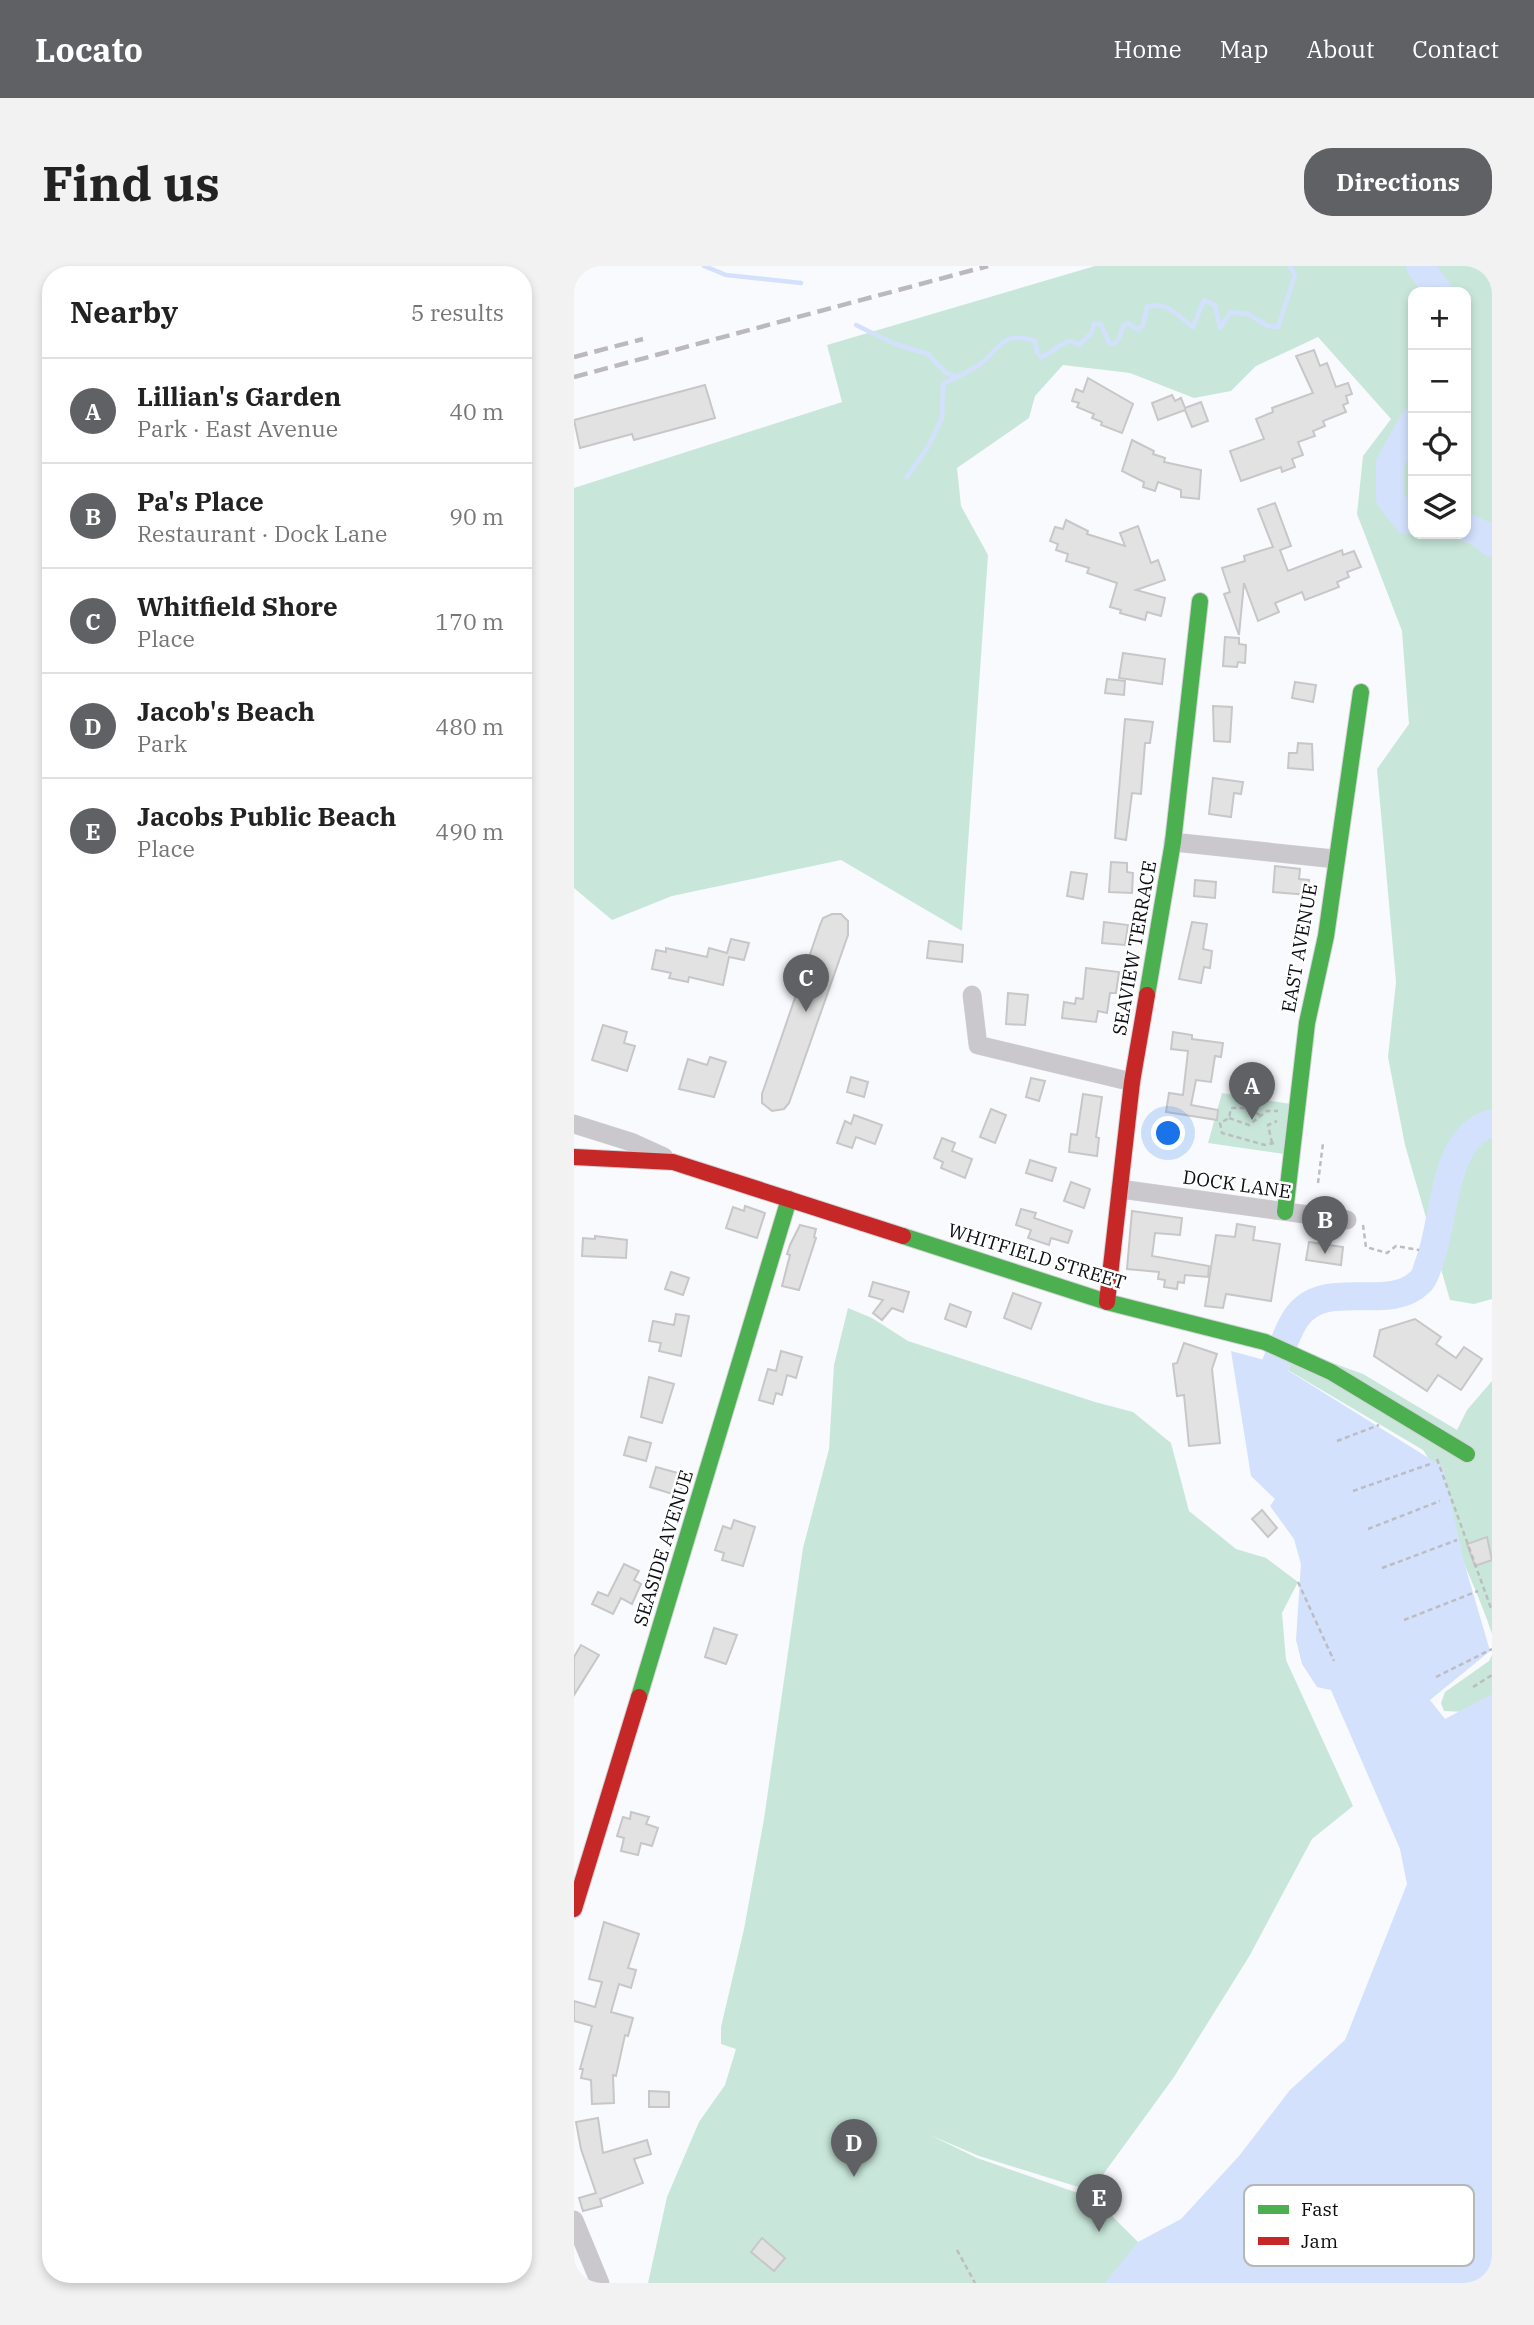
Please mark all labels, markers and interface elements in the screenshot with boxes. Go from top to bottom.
text: Locato [35,28,143,71]
text: Home [1114,33,1182,65]
text: Map [1220,33,1268,65]
text: About [1306,33,1374,65]
text: Contact [1412,33,1499,65]
button: Directions [1304,148,1492,216]
text: Find us [42,151,220,214]
map controls [1408,287,1471,539]
button: + [1408,287,1471,350]
text: Nearby [70,292,178,331]
text: 5 results [411,297,504,327]
button: − [1408,350,1471,413]
text: Lillian's Garden [137,379,341,413]
text: A [85,396,101,426]
text: 40 m [449,396,504,426]
text: Park · East Avenue [137,413,338,443]
button: locate [1408,413,1471,476]
button: layers [1408,476,1471,539]
text: Pa's Place [137,484,264,518]
text: B [85,501,101,531]
text: 90 m [449,501,504,531]
text: Restaurant · Dock Lane [137,518,387,548]
text: Whitfield Shore [137,589,338,623]
text: C [85,606,101,636]
text: 170 m [435,606,504,636]
text: Place [137,623,195,653]
text: Jacob's Beach [137,694,315,728]
text: D [84,711,102,741]
text: 480 m [435,711,504,741]
text: Park [137,728,187,758]
text: Jacobs Public Beach [137,799,396,833]
text: E [85,816,101,846]
text: 490 m [435,816,504,846]
text: Place [137,833,195,863]
street label: SEAVIEW TERRACE [1107,859,1161,1037]
street label: EAST AVENUE [1276,882,1322,1014]
pin: C [783,954,829,1012]
pin: A [1229,1062,1275,1120]
your location [1151,1116,1185,1150]
street label: DOCK LANE [1181,1165,1293,1203]
pin: B [1302,1196,1348,1254]
street label: WHITFIELD STREET [945,1217,1129,1295]
street label: SEASIDE AVENUE [628,1467,698,1629]
pin: D [831,2119,877,2177]
pin: E [1076,2174,1122,2232]
legend [1244,2185,1474,2266]
text: Fast [1301,2197,1339,2221]
text: Jam [1301,2229,1338,2253]

